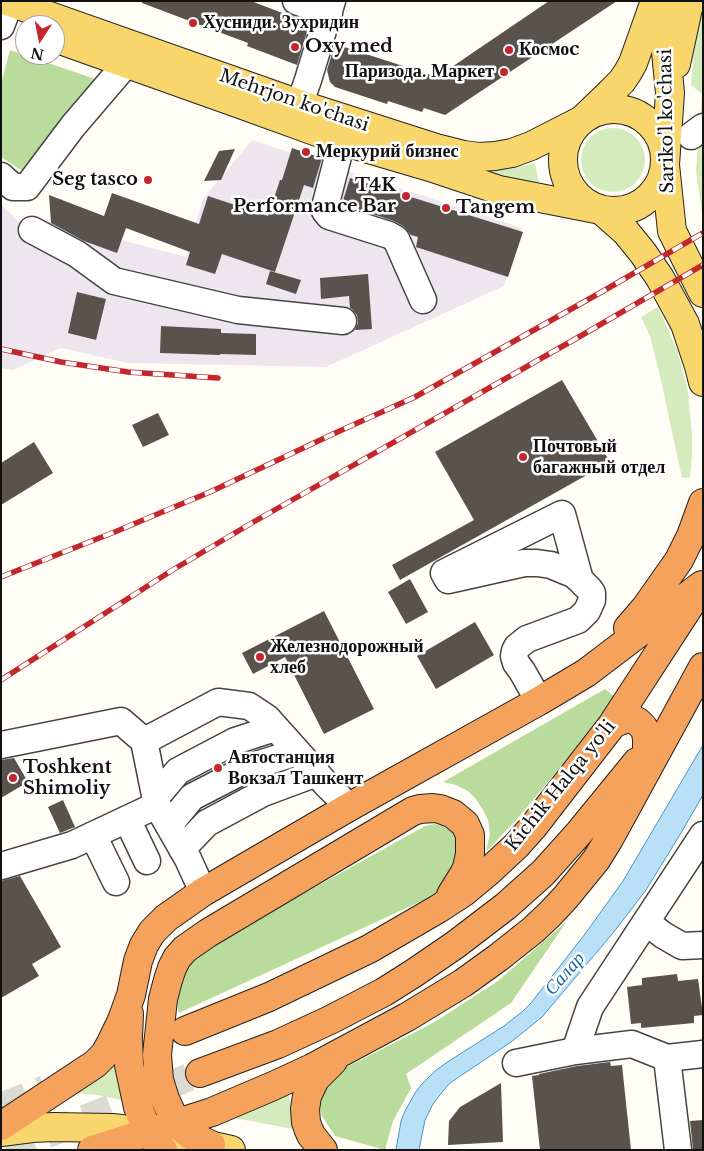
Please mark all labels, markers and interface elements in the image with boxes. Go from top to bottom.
place label: Хусниди. Зухридин [203,12,359,34]
north arrow [15,15,65,65]
marker: Хусниди. Зухридин [187,17,199,29]
place label: Oxy med [305,36,393,58]
place label: Космоc [519,39,579,61]
marker: Oxy med [289,41,301,53]
text: N [29,44,46,64]
marker: Космоc [503,44,515,56]
street label: Sariko'l ko'chasi [655,49,679,193]
place label: Паризода. Маркет [345,61,494,83]
street label: Mehrjon ko'chasi [216,65,372,137]
marker: Паризода. Маркет [498,66,510,78]
place label: Меркурий бизнес [316,141,459,163]
marker: Меркурий бизнес [300,146,312,158]
place label: Seg tasco [52,169,138,191]
marker: Seg tasco [142,174,154,186]
place label: T4K Performance Bar [233,175,396,218]
marker: T4K Performance Bar [400,190,412,202]
place label: Tangem [456,197,535,219]
marker: Tangem [440,202,452,214]
place label: Почтовый багажный отдел [533,436,665,478]
marker: Почтовый багажный отдел [517,451,529,463]
place label: Железнодорожный хлеб [270,636,424,679]
marker: Железнодорожный хлеб [254,651,266,663]
street label: Kichik Halqa yo'li [502,716,620,856]
place label: Автостанция Вокзал Ташкент [228,747,363,790]
place label: Toshkent Shimoliy [23,757,112,800]
marker: Автостанция Вокзал Ташкент [212,762,224,774]
marker: Toshkent Shimoliy [7,772,19,784]
water label: Салар [540,948,590,1000]

